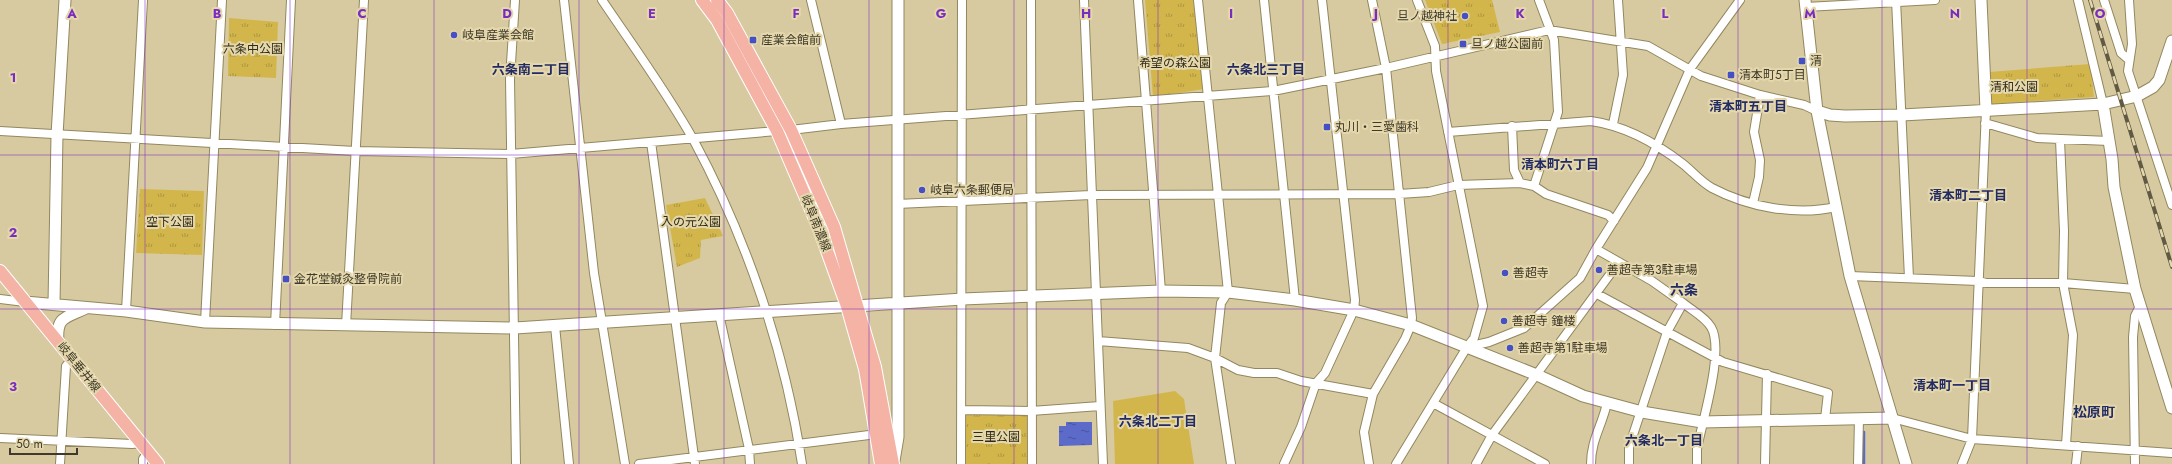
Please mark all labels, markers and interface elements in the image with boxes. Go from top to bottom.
text: A [66,4,77,23]
text: B [213,4,222,23]
text: C [357,4,367,23]
text: D [502,4,512,23]
text: E [648,4,656,23]
text: F [792,4,800,23]
text: G [936,4,947,23]
text: H [1081,4,1091,23]
text: I [1229,4,1233,23]
text: J [1371,4,1378,23]
text: K [1515,4,1525,23]
text: L [1662,4,1669,23]
text: M [1804,4,1816,23]
text: N [1950,4,1960,23]
text: O [2095,4,2106,23]
place label: 旦ノ越神社 [1397,7,1457,25]
marker: 旦ノ越神社 [1460,11,1470,21]
place label: 岐阜産業会館 [462,26,534,44]
marker: 岐阜産業会館 [449,30,459,40]
place label: 産業会館前 [761,31,821,49]
marker: 産業会館前 [748,35,758,45]
place label: 旦ノ越公園前 [1471,35,1543,53]
marker: 旦ノ越公園前 [1458,39,1468,49]
park label: 六条中公園 [223,40,283,58]
place label: 清 [1810,52,1822,70]
park label: 希望の森公園 [1139,54,1211,72]
marker: 清 [1797,56,1807,66]
district label: 六条南二丁目 [492,60,570,79]
district label: 六条北三丁目 [1227,60,1305,79]
place label: 清本町5丁目 [1739,66,1806,84]
text: 1 [10,68,16,87]
marker: 清本町5丁目 [1726,70,1736,80]
park label: 清和公園 [1990,78,2038,96]
district label: 清本町五丁目 [1709,97,1787,116]
place label: 丸川・三愛歯科 [1335,118,1419,136]
marker: 丸川・三愛歯科 [1322,122,1332,132]
district label: 清本町六丁目 [1521,155,1599,174]
place label: 岐阜六条郵便局 [930,181,1014,199]
marker: 岐阜六条郵便局 [917,185,927,195]
district label: 清本町二丁目 [1929,186,2007,205]
street label: 岐阜南濃線 [796,192,836,254]
park label: 空下公園 [146,213,194,231]
park label: 入の元公園 [661,213,721,231]
text: 2 [9,223,17,242]
place label: 善超寺第3駐車場 [1607,261,1698,279]
place label: 善超寺 [1513,264,1549,282]
marker: 善超寺第3駐車場 [1594,265,1604,275]
marker: 善超寺 [1500,268,1510,278]
place label: 金花堂鍼灸整骨院前 [294,270,402,288]
marker: 金花堂鍼灸整骨院前 [281,274,291,284]
district label: 六条 [1670,280,1698,300]
place label: 善超寺 鐘楼 [1512,312,1576,330]
marker: 善超寺 鐘楼 [1499,316,1509,326]
street label: 岐阜垂井線 [53,338,105,396]
place label: 善超寺第1駐車場 [1518,339,1607,357]
marker: 善超寺第1駐車場 [1505,343,1515,353]
district label: 清本町一丁目 [1913,376,1991,395]
text: 3 [9,377,17,396]
district label: 松原町 [2073,402,2115,422]
district label: 六条北二丁目 [1119,412,1197,431]
park label: 三里公園 [972,428,1020,446]
scale bar [10,430,77,456]
district label: 六条北一丁目 [1625,431,1703,450]
text: 50 m [16,435,43,453]

